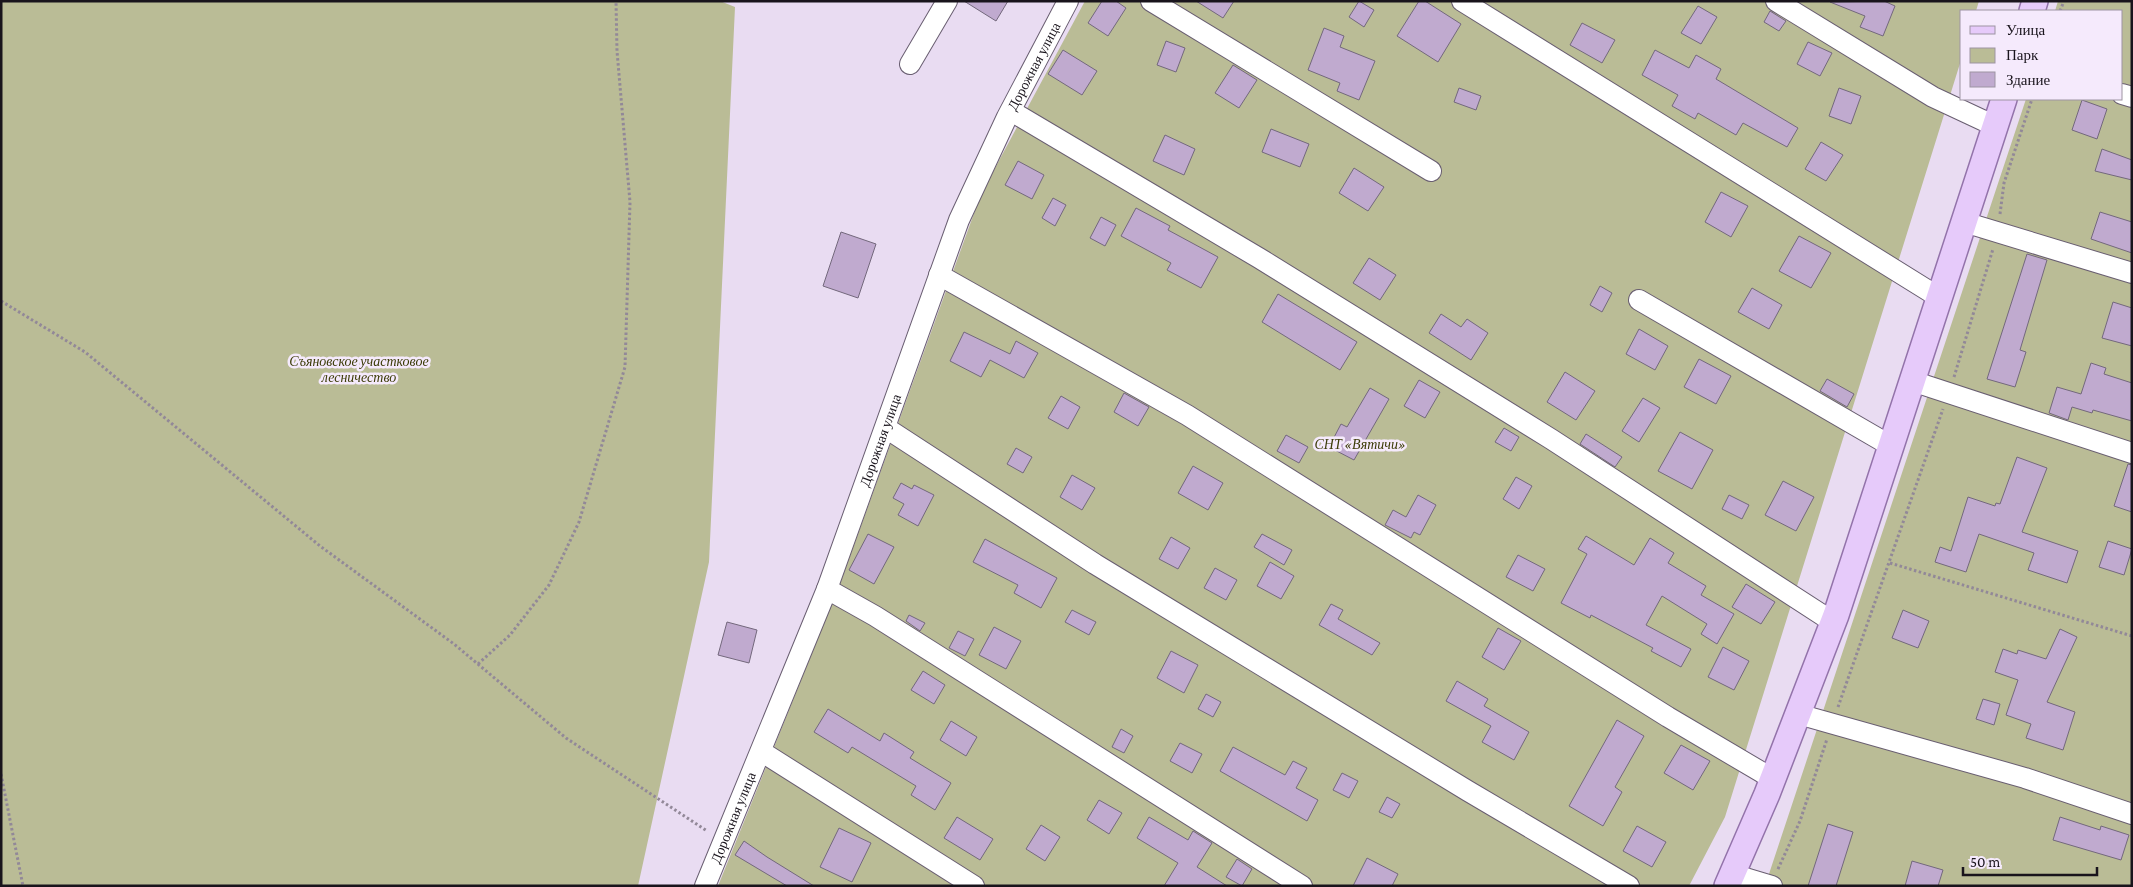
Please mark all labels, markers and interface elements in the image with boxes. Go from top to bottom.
legend [1960,10,2123,100]
street label: Дорожная улица [1004,19,1064,113]
text: Улица [2006,22,2045,38]
text: Парк [2006,47,2039,63]
text: Здание [2006,72,2050,88]
park label: Съяновское участковое лесничество [289,353,429,385]
street label: Дорожная улица [856,391,904,489]
park label: СНТ «Вятичи» [1314,436,1406,452]
street label: Дорожная улица [707,769,759,866]
scale bar [1963,844,2097,876]
text: 50 m [1970,854,2000,870]

